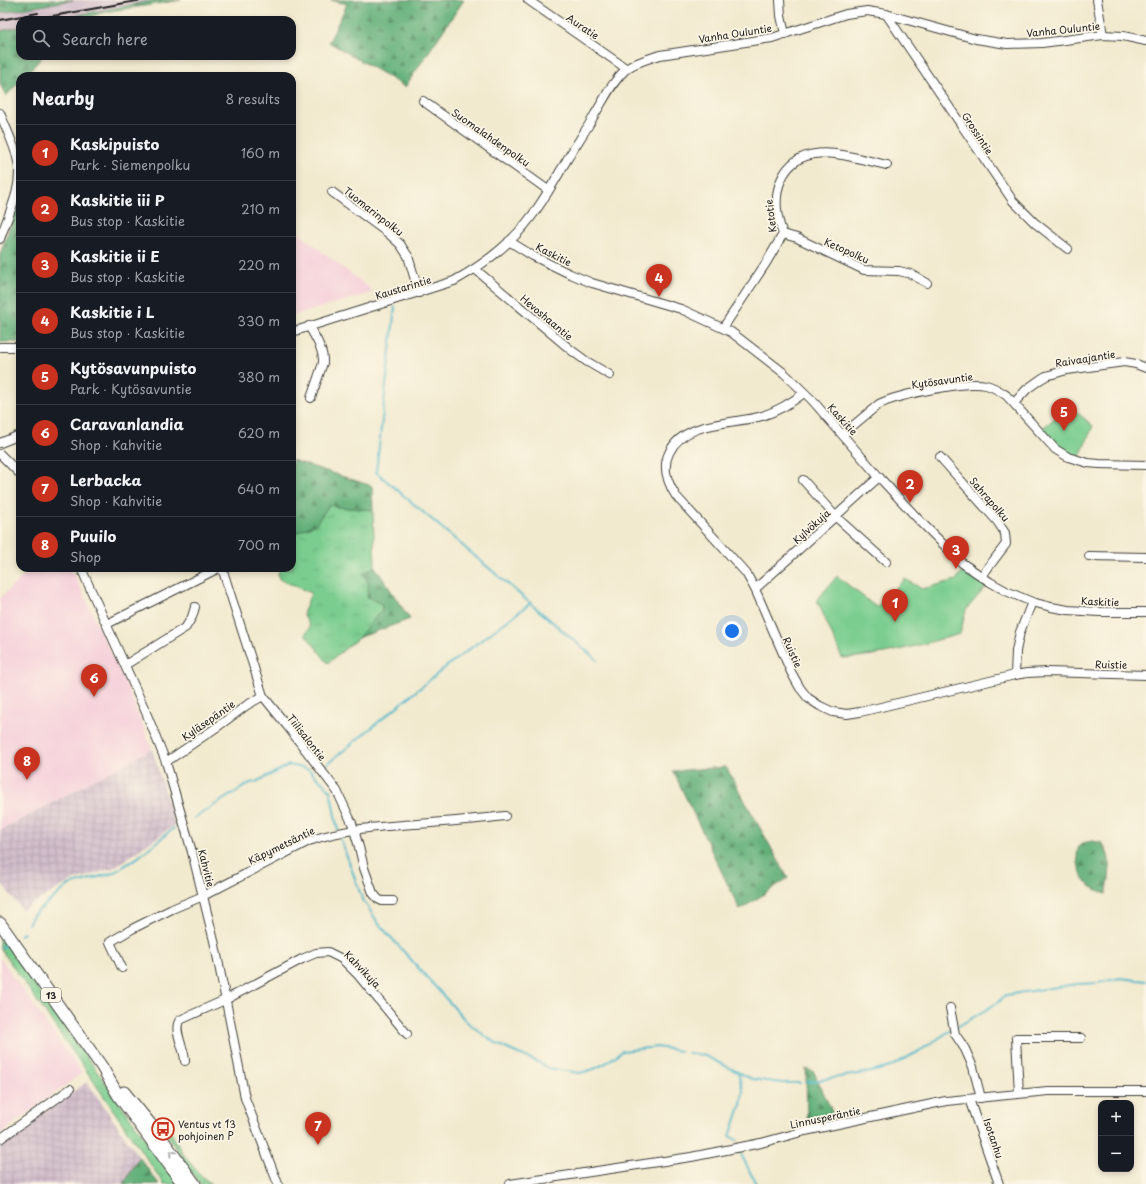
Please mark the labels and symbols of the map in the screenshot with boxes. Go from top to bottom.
street label: Auratie [564,10,602,42]
street label: Vanha Ouluntie [1025,18,1101,40]
street label: Vanha Ouluntie [697,20,773,46]
street label: Suomalahdenpolku [449,104,533,170]
street label: Grossintie [959,109,997,157]
street label: Tuomarinpolku [341,183,407,239]
street label: Ketotie [761,199,779,233]
street label: Ketopolku [822,233,872,267]
street label: Kaskitie [534,239,574,269]
pin: 4 [646,264,672,297]
street label: Kaustarintie [373,271,433,303]
street label: Hevoshaantie [518,291,576,343]
street label: Raivaajantie [1054,346,1116,370]
street label: Kytösavuntie [910,368,974,393]
pin: 5 [1051,398,1077,431]
street label: Kaskitie [825,400,861,438]
pin: 2 [897,470,923,503]
street label: Sahrapolku [966,473,1014,525]
street label: Kylvökuja [789,505,834,548]
pin: 3 [943,536,969,569]
pin: 1 [882,589,908,622]
street label: Kaskitie [1081,593,1119,609]
your location [722,621,742,641]
street label: Ruistie [780,634,806,670]
street label: Ruistie [1095,656,1127,672]
pin: 6 [81,664,107,697]
street label: Kyläsepäntie [178,696,238,744]
street label: Tiilisalontie [284,711,330,763]
pin: 8 [14,747,40,780]
street label: Käpymetsäntie [245,822,317,869]
street label: Kahvitie [195,848,219,888]
street label: Kahvikuja [341,947,385,992]
road number: 13 [41,988,61,1002]
street label: Linnusperäntie [788,1102,862,1132]
pin: 7 [305,1112,331,1145]
bus stop icon: Ventus vt 13 pohjoinen P [150,1116,176,1142]
place label: Ventus vt 13 pohjoinen P [178,1116,236,1143]
street label: Isotanhu [980,1116,1008,1160]
one-way arrow [169,1150,177,1157]

